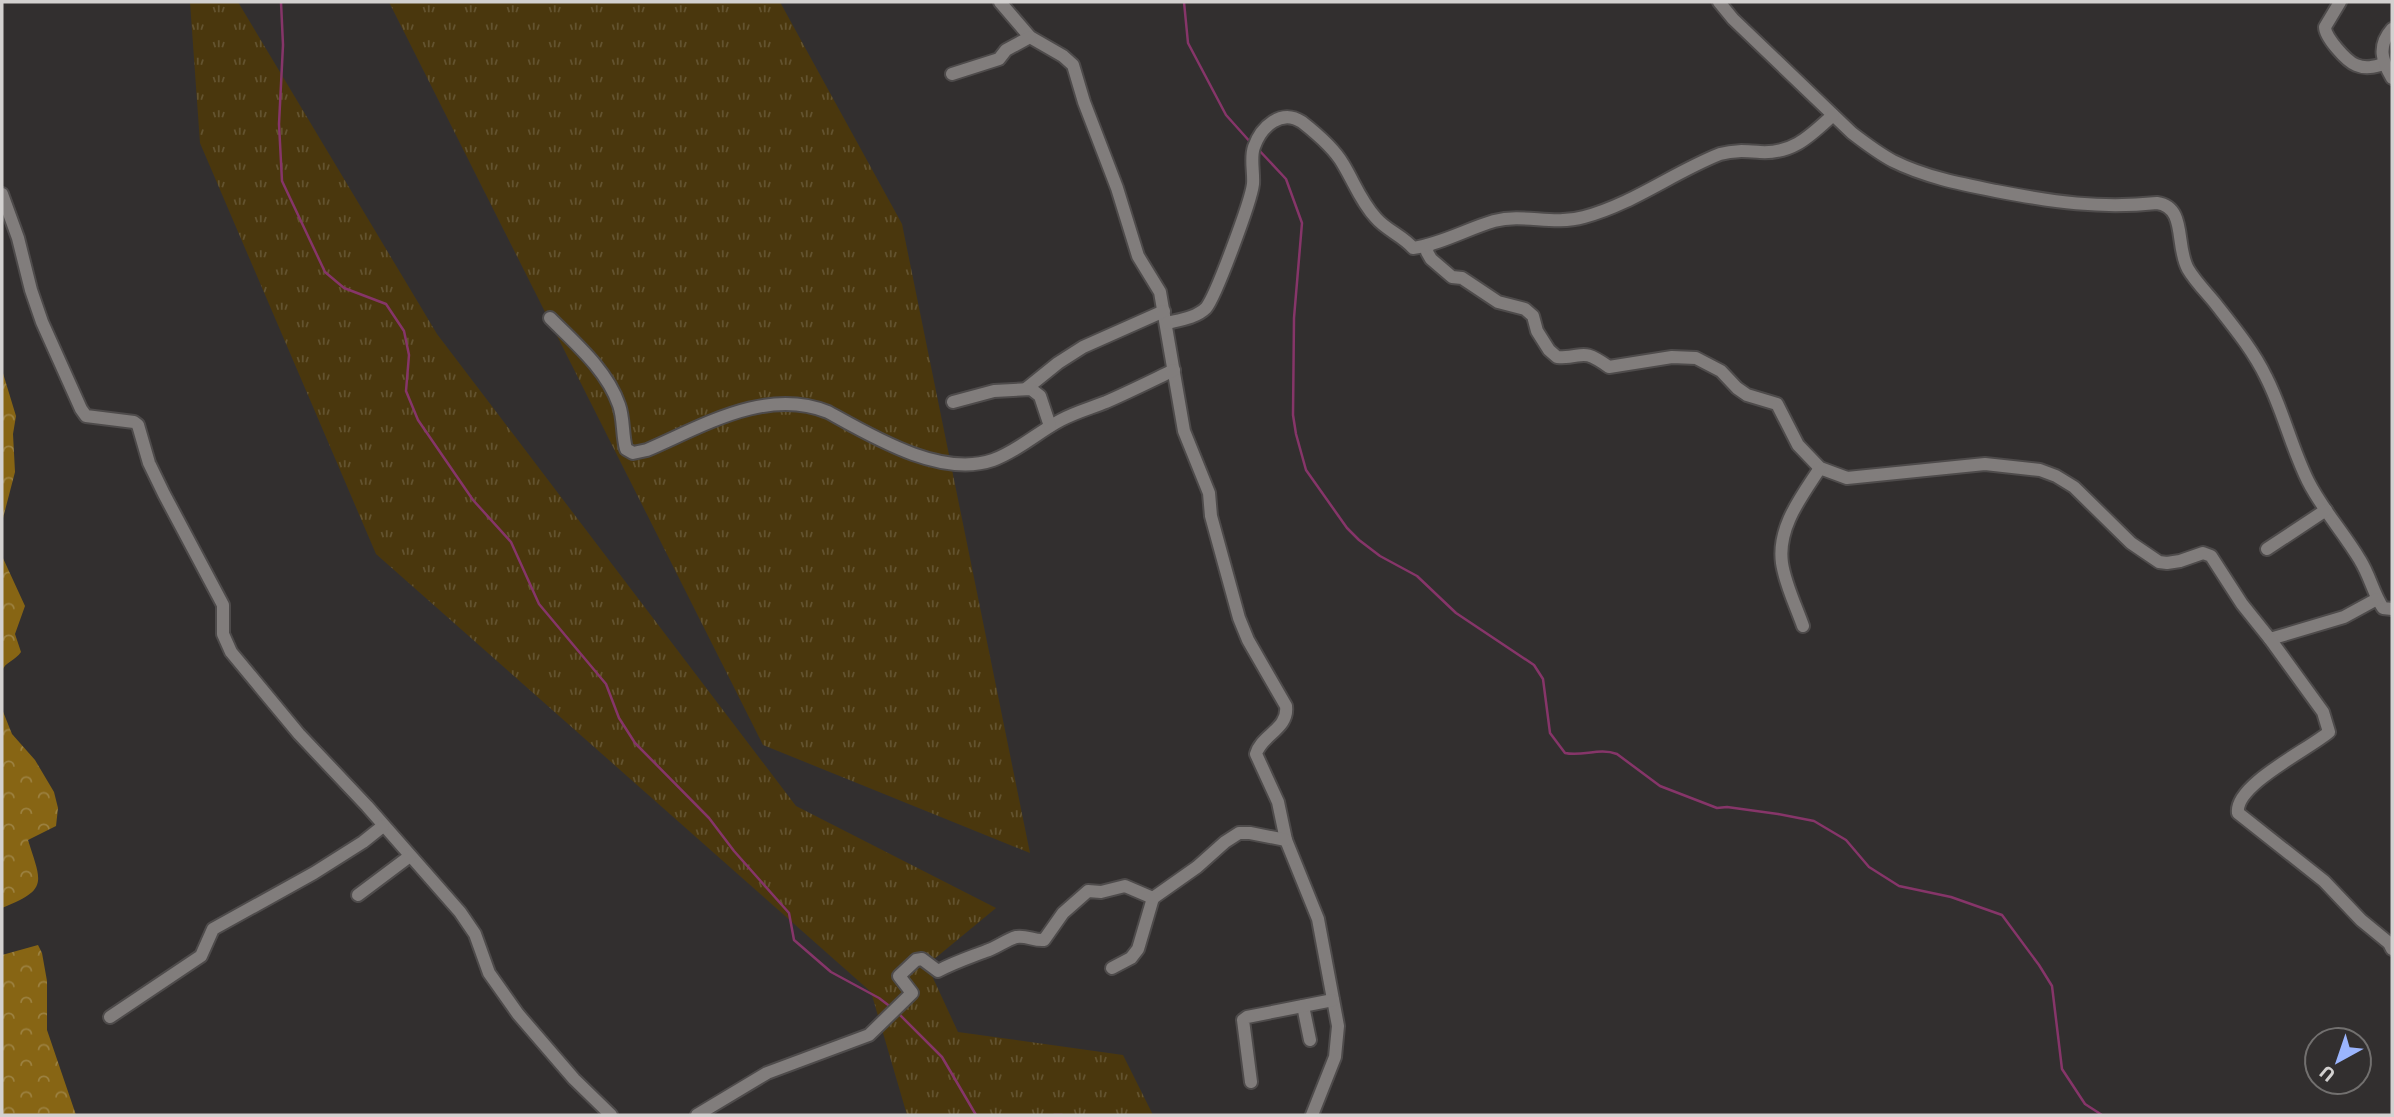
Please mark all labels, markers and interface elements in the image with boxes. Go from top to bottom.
north arrow [2303,1026,2373,1096]
text: U [2314,1061,2339,1087]

